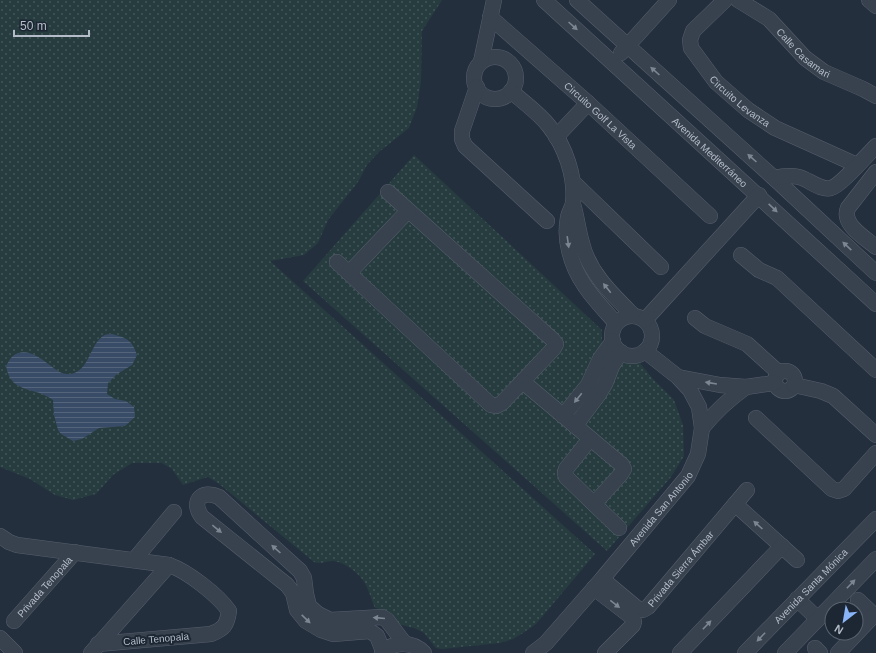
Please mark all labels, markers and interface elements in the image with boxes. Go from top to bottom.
scale bar [14,12,89,38]
text: 50 m [20,19,47,33]
one-way arrow [568,22,578,31]
street label: Calle Casamari [775,26,832,80]
one-way arrow [650,66,661,75]
street label: Circuito Levanza [708,73,773,129]
street label: Circuito Golf La Vista [562,80,639,151]
street label: Avenida Mediterráneo [670,115,750,189]
one-way arrow [747,153,757,163]
one-way arrow [767,204,778,213]
one-way arrow [564,236,571,248]
one-way arrow [843,242,852,251]
one-way arrow [602,283,611,293]
one-way arrow [705,380,717,386]
one-way arrow [574,392,582,403]
street label: Avenida San Antonio [627,470,695,548]
one-way arrow [753,521,764,530]
one-way arrow [212,524,222,533]
street label: Privada Sierra Ámbar [645,528,716,609]
one-way arrow [271,545,280,554]
street label: Avenida Santa Mónica [772,546,850,625]
street label: Privada Tenopala [15,554,74,619]
one-way arrow [846,579,856,589]
one-way arrow [610,600,621,608]
north arrow [824,601,864,641]
one-way arrow [301,615,311,624]
one-way arrow [373,615,385,622]
one-way arrow [702,620,712,630]
text: N [832,622,845,637]
street label: Calle Tenopala [123,631,190,647]
one-way arrow [756,632,765,642]

